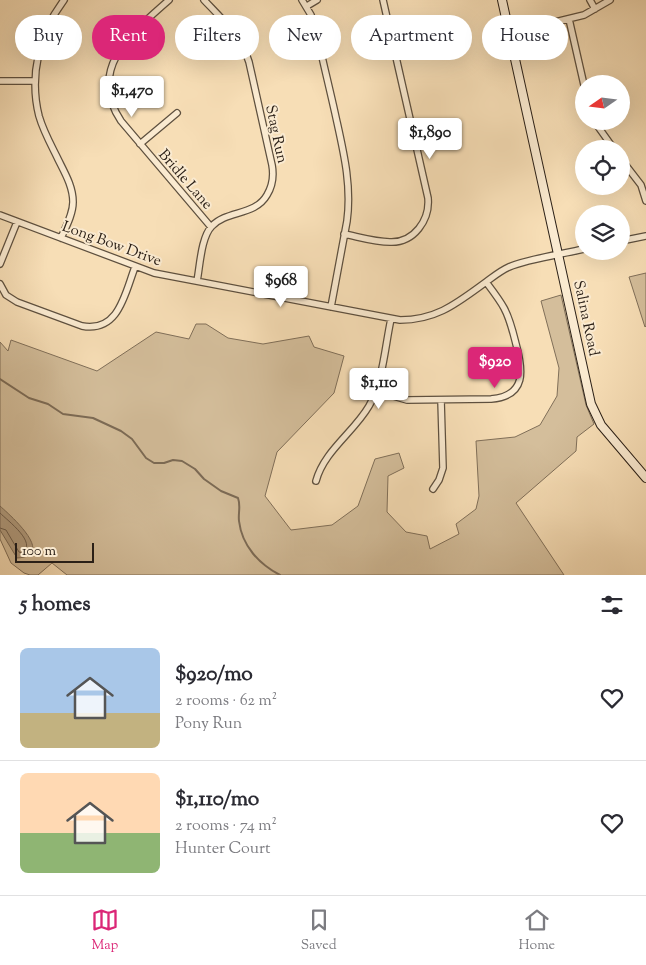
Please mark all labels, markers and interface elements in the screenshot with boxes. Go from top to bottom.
chip: Buy [15,15,82,60]
chip: Rent [92,15,165,60]
chip: Filters [175,15,259,60]
chip: New [269,15,341,60]
chip: Apartment [351,15,472,60]
chip: House [482,15,568,60]
north arrow [575,75,630,130]
map controls [575,75,630,260]
pin: $1,470 [91,76,173,118]
text: $1,470 [111,80,153,103]
street label: Stag Run [259,103,292,166]
pin: $1,890 [389,118,471,160]
text: $1,890 [409,122,451,145]
button: locate [575,140,630,195]
street label: Bridle Lane [153,145,217,215]
button: layers [575,205,630,260]
street label: Long Bow Drive [59,217,164,272]
pin: $968 [251,266,311,308]
text: $968 [265,270,297,293]
street label: Salina Road [567,278,604,359]
pin: $920 [465,346,525,389]
text: $920 [479,351,511,374]
pin: $1,110 [338,368,420,410]
text: $1,110 [360,372,398,395]
scale bar [15,540,94,563]
text: 100 m [22,542,56,562]
text: 5 homes [20,590,90,620]
icon: filters [598,591,626,619]
text: $920/mo [175,660,253,690]
icon: home [60,668,120,728]
icon: heart [598,684,626,712]
text: 2 rooms · 62 m² [175,690,277,713]
text: Pony Run [175,713,242,736]
text: $1,110/mo [175,785,259,815]
icon: home [60,793,120,853]
icon: heart [598,809,626,837]
text: 2 rooms · 74 m² [175,815,277,838]
text: Hunter Court [175,838,270,861]
tab: Map [91,906,119,956]
tab: Saved [301,906,337,956]
tab: Home [518,906,555,956]

